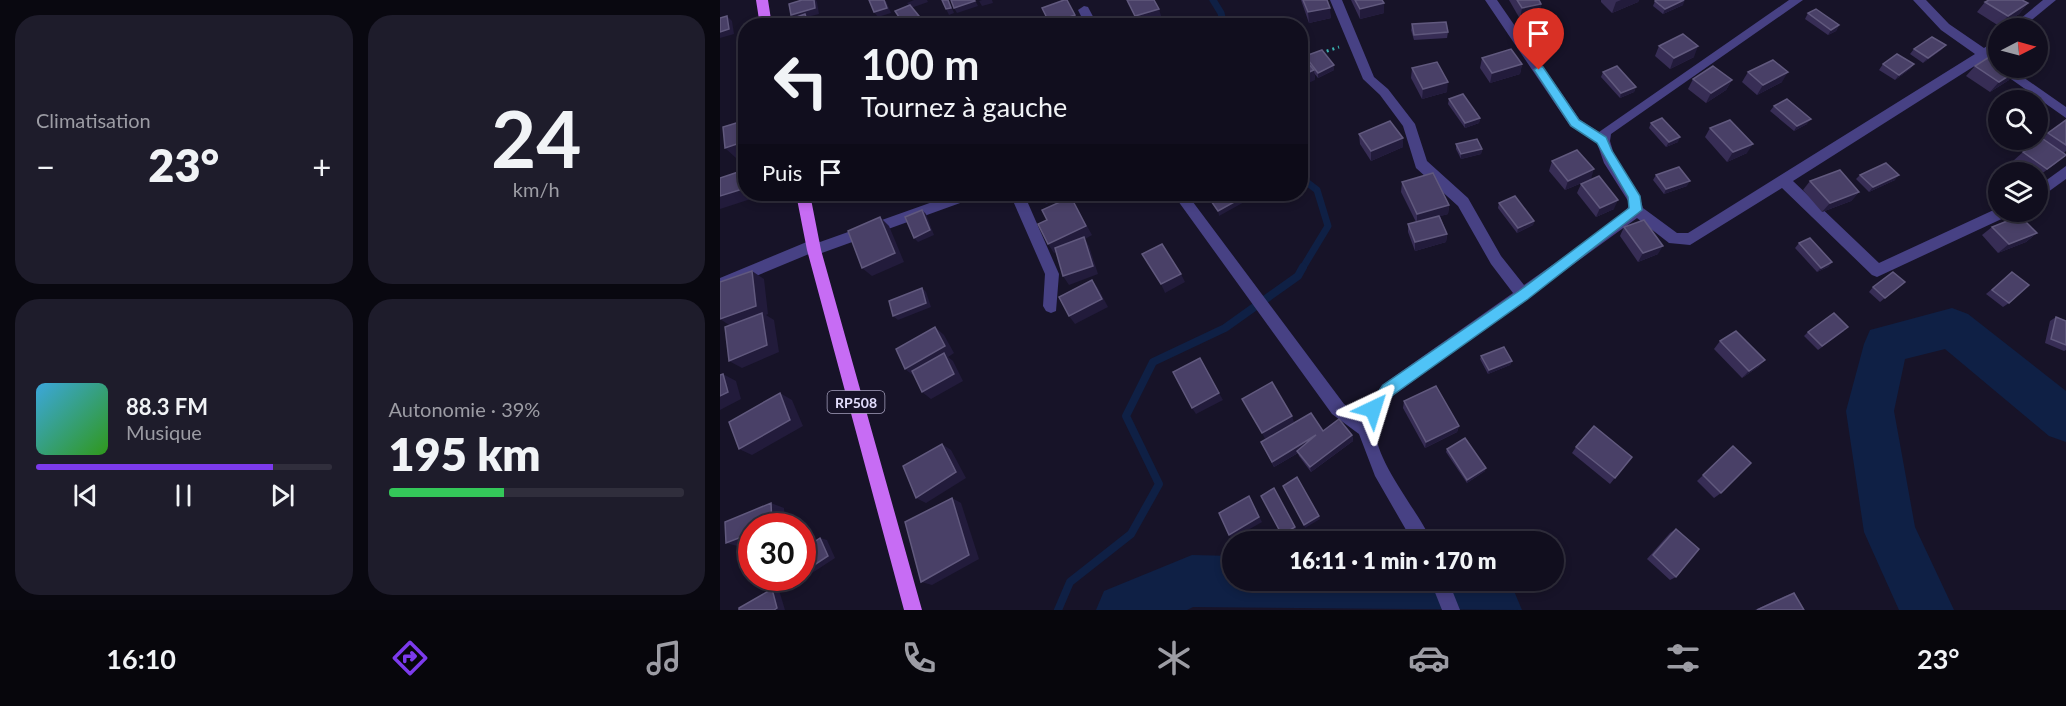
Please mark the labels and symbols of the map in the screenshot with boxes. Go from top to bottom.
pin [1513,8,1564,70]
north arrow [1988,18,2048,78]
position arrow [1341,377,1405,441]
road number: RP508 [828,391,884,413]
speed limit sign: 30 [738,513,816,591]

